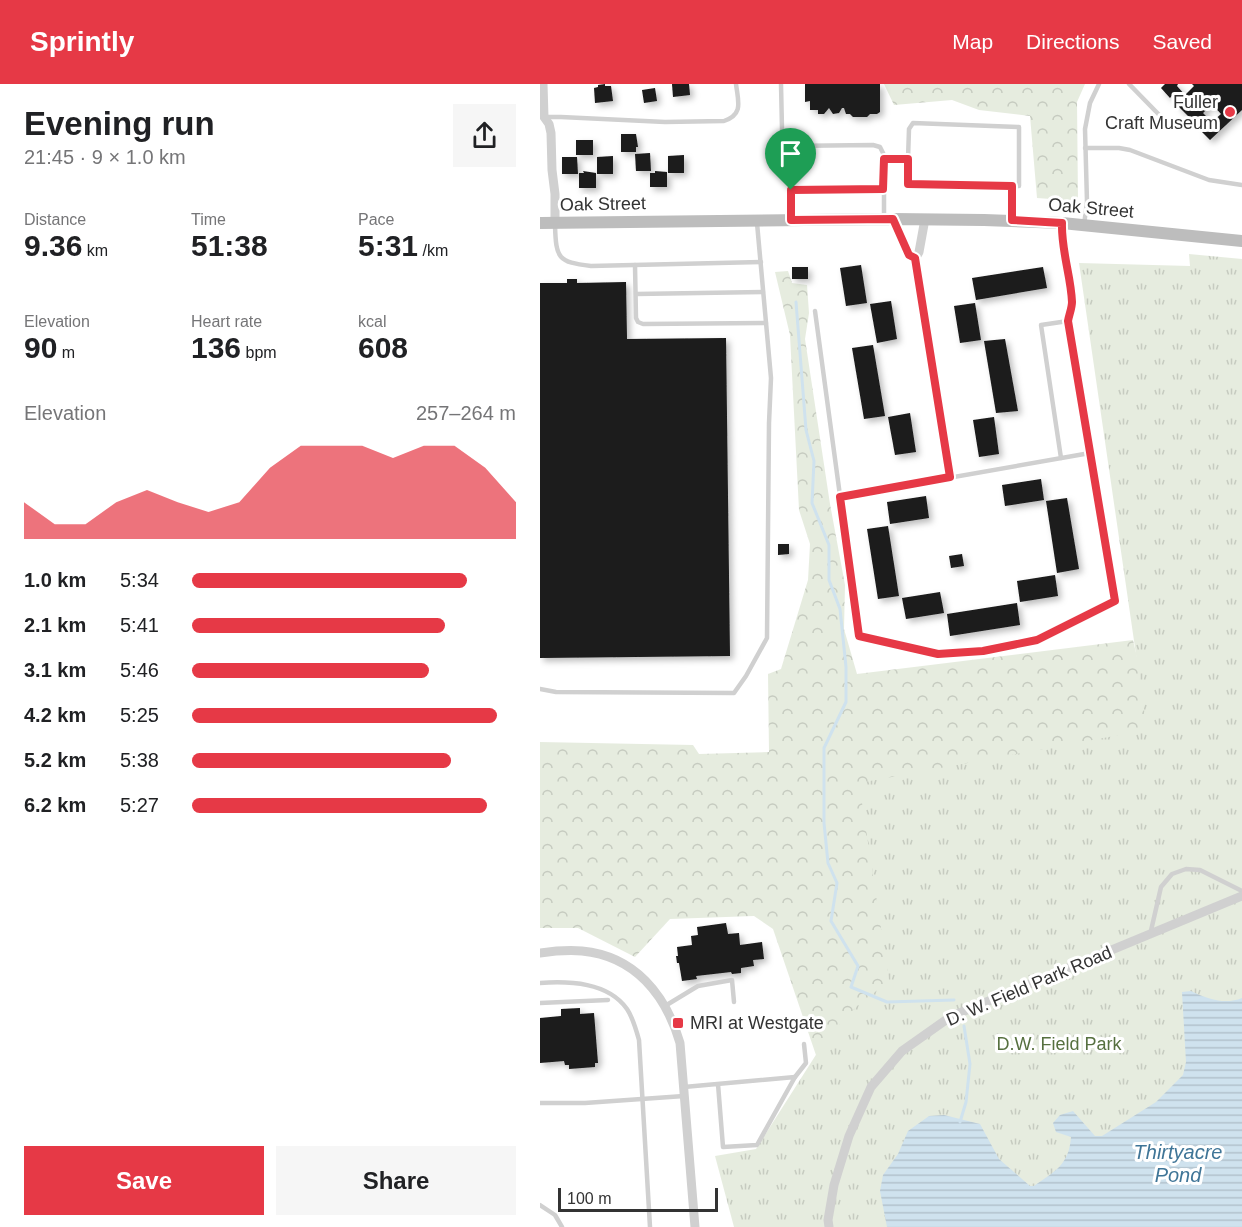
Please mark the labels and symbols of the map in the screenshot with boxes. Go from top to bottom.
place label: Fuller Craft Museum [1105,92,1218,133]
marker: Fuller Craft Museum [1223,105,1237,119]
pin [765,128,816,190]
street label: Oak Street [560,193,646,215]
street label: Oak Street [1047,194,1135,222]
street label: D. W. Field Park Road [943,942,1115,1030]
place label: MRI at Westgate [690,1013,824,1033]
marker: MRI at Westgate [671,1016,685,1030]
park label: D.W. Field Park [996,1034,1123,1054]
water label: Thirtyacre Pond [1134,1141,1222,1186]
scale bar [558,1185,718,1212]

